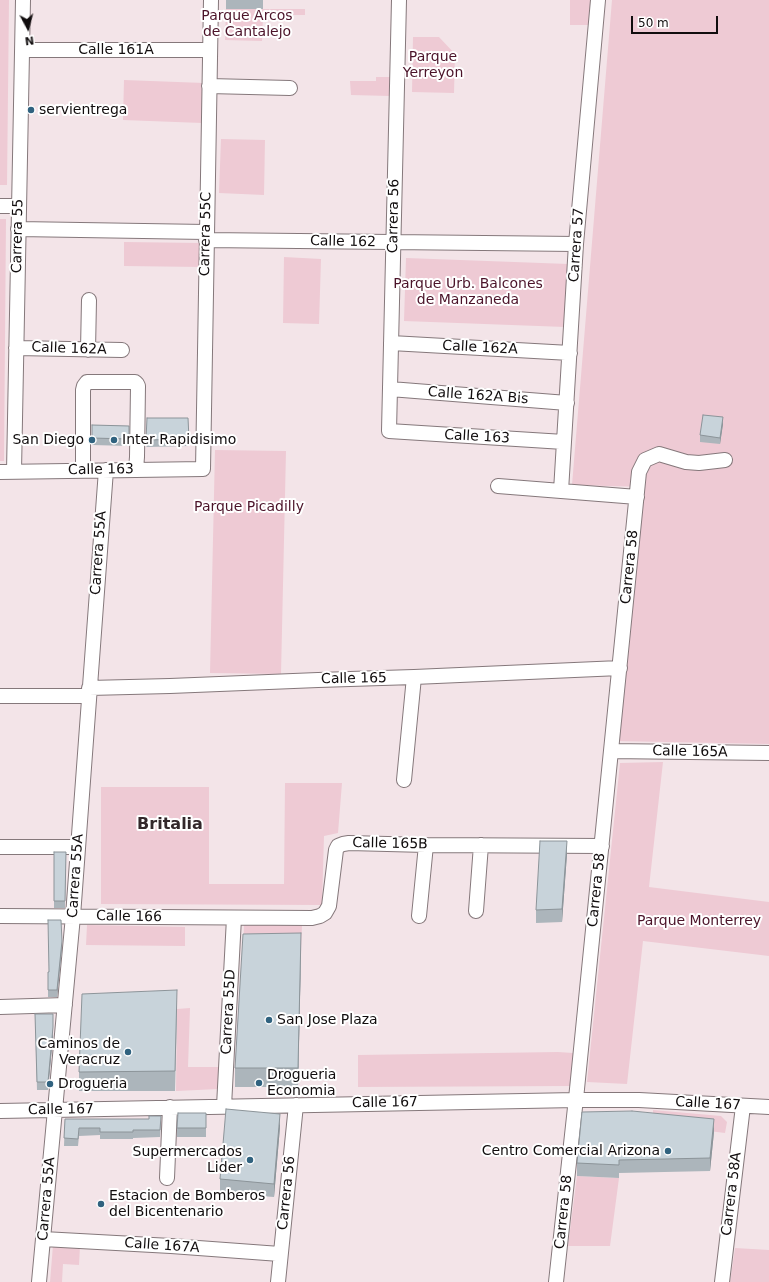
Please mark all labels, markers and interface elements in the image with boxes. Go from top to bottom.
north arrow [8,8,48,48]
park label: Parque Arcos de Cantalejo [201,8,293,40]
scale bar [633,8,720,34]
text: 50 m [638,16,669,30]
text: N [24,33,35,47]
street label: Calle 161A [78,42,154,58]
park label: Parque Yerreyon [403,49,463,82]
place label: servientrega [39,102,127,118]
marker: servientrega [26,105,36,115]
street label: Carrera 56 [385,179,403,253]
street label: Carrera 55C [197,192,215,276]
street label: Carrera 55 [9,199,27,273]
street label: Carrera 57 [566,207,588,283]
street label: Calle 162 [310,233,376,251]
park label: Parque Urb. Balcones de Manzaneda [393,276,543,308]
street label: Calle 162A [442,338,518,358]
street label: Calle 162A [31,339,107,359]
street label: Calle 162A Bis [427,384,529,408]
street label: Calle 163 [444,427,510,447]
place label: San Diego [12,432,84,448]
place label: Inter Rapidisimo [122,432,236,448]
marker: San Diego [87,435,97,445]
marker: Inter Rapidisimo [109,435,119,445]
street label: Calle 163 [68,461,134,479]
park label: Parque Picadilly [194,499,304,515]
street label: Carrera 55A [88,510,110,596]
street label: Carrera 58 [618,529,642,605]
street label: Calle 165 [321,670,387,688]
street label: Calle 165A [652,743,728,761]
district label: Britalia [137,815,203,835]
street label: Carrera 55A [65,833,87,919]
street label: Calle 165B [352,835,428,853]
street label: Carrera 58 [585,852,609,928]
street label: Calle 166 [96,908,162,926]
park label: Parque Monterrey [637,913,761,929]
street label: Carrera 55D [218,969,240,1055]
place label: San Jose Plaza [277,1012,378,1028]
marker: San Jose Plaza [264,1015,274,1025]
place label: Caminos de Veracruz [37,1036,120,1068]
marker: Caminos de Veracruz [123,1047,133,1057]
place label: Drogueria Economia [267,1067,336,1100]
place label: Drogueria [58,1076,127,1092]
marker: Drogueria Economia [254,1078,264,1088]
marker: Drogueria [45,1079,55,1089]
street label: Calle 167 [352,1094,418,1112]
street label: Calle 167 [675,1094,741,1114]
street label: Calle 167 [28,1101,94,1119]
place label: Centro Comercial Arizona [482,1143,660,1159]
place label: Supermercados Lider [133,1144,242,1176]
marker: Centro Comercial Arizona [663,1146,673,1156]
street label: Carrera 58A [719,1151,745,1237]
marker: Supermercados Lider [245,1155,255,1165]
street label: Carrera 56 [275,1155,299,1231]
street label: Carrera 55A [35,1156,59,1242]
street label: Carrera 58 [552,1174,576,1250]
place label: Estacion de Bomberos del Bicentenario [109,1188,265,1220]
marker: Estacion de Bomberos del Bicentenario [96,1199,106,1209]
street label: Calle 167A [124,1235,200,1257]

